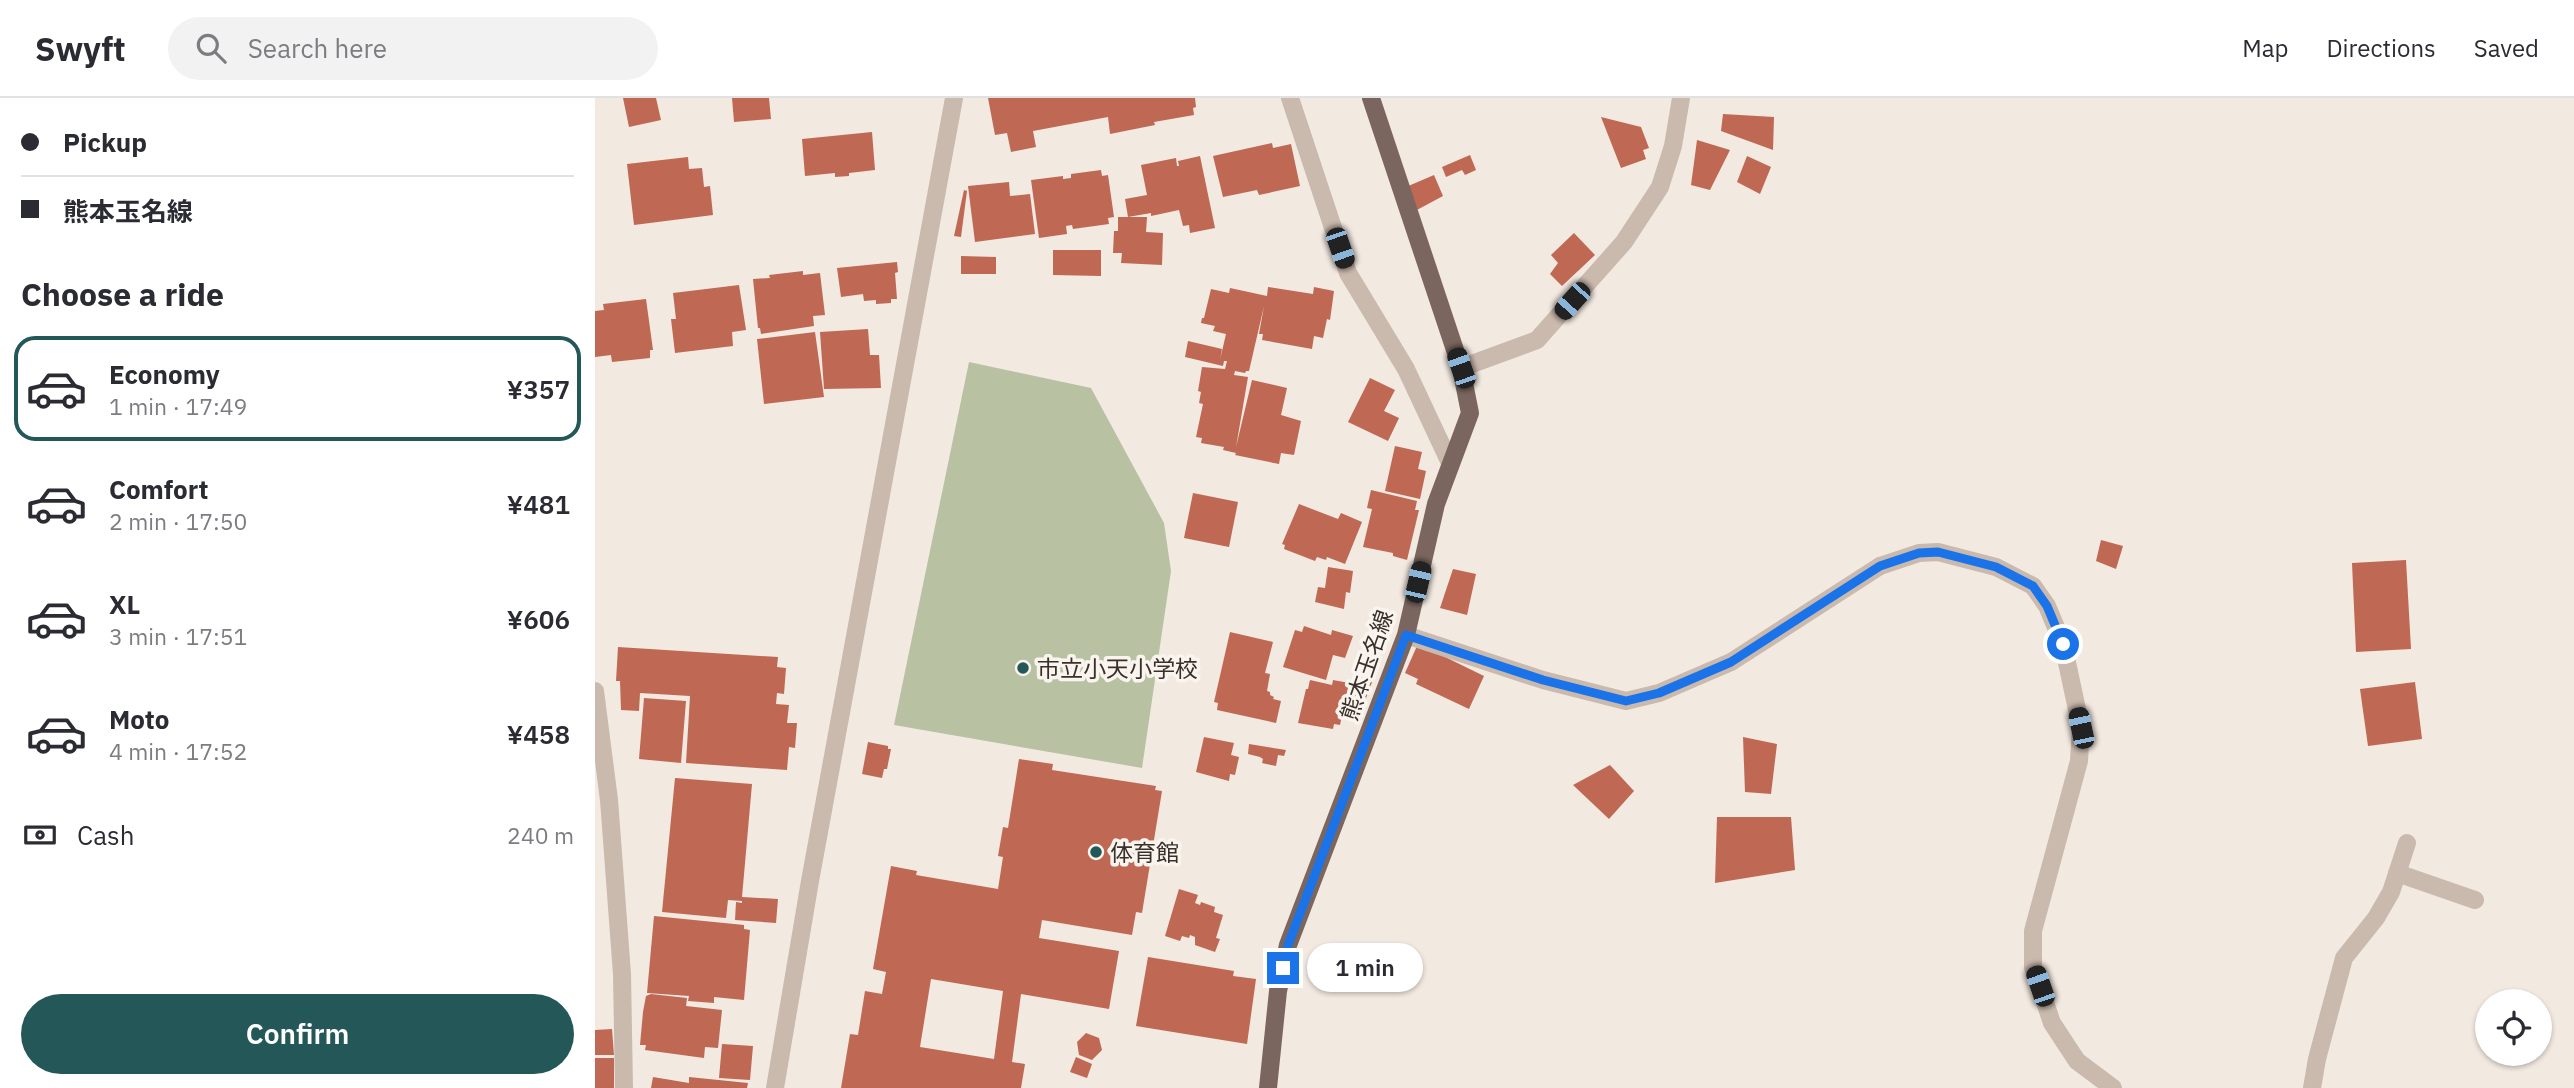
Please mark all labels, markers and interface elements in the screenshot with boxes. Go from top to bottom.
search box [168,17,658,80]
text: Swyft [35,27,126,70]
icon: search [192,29,230,67]
text: Search here [248,31,387,65]
text: Map [2242,32,2288,64]
text: Directions [2326,32,2436,64]
text: Saved [2474,32,2539,64]
text: Pickup [63,125,147,159]
text: 熊本玉名線 [63,194,193,228]
car [1324,225,1357,271]
text: Choose a ride [21,273,224,315]
car [1551,278,1594,324]
car [1445,345,1478,391]
icon: car [25,357,88,420]
text: Economy [109,357,220,391]
text: ¥357 [507,372,570,406]
text: 1 min · 17:49 [109,391,247,421]
icon: car [25,472,88,535]
text: Comfort [109,472,208,506]
text: ¥481 [507,487,570,521]
text: 2 min · 17:50 [109,506,247,536]
car [1404,559,1433,605]
icon: car [25,587,88,650]
text: XL [109,587,140,621]
text: ¥606 [507,602,570,636]
street label: 熊本玉名線 [1333,606,1399,724]
text: 3 min · 17:51 [109,621,247,651]
route start [2047,628,2079,660]
place label: 市立小天小学校 [1037,653,1198,683]
marker: 市立小天小学校 [1015,660,1031,676]
icon: car [25,702,88,765]
text: Moto [109,702,169,736]
car [2067,705,2096,751]
text: ¥458 [507,717,570,751]
text: 4 min · 17:52 [109,736,247,766]
icon: cash [21,816,59,854]
text: Cash [77,818,134,852]
text: 240 m [507,820,574,850]
place label: 体育館 [1110,837,1179,867]
marker: 体育館 [1088,844,1104,860]
callout: 1 min [1307,944,1423,992]
route end [1267,952,1299,984]
text: 1 min [1335,952,1395,982]
car [2024,963,2057,1009]
map controls [2475,989,2552,1066]
button: locate [2475,989,2552,1066]
button: Confirm [21,994,574,1074]

